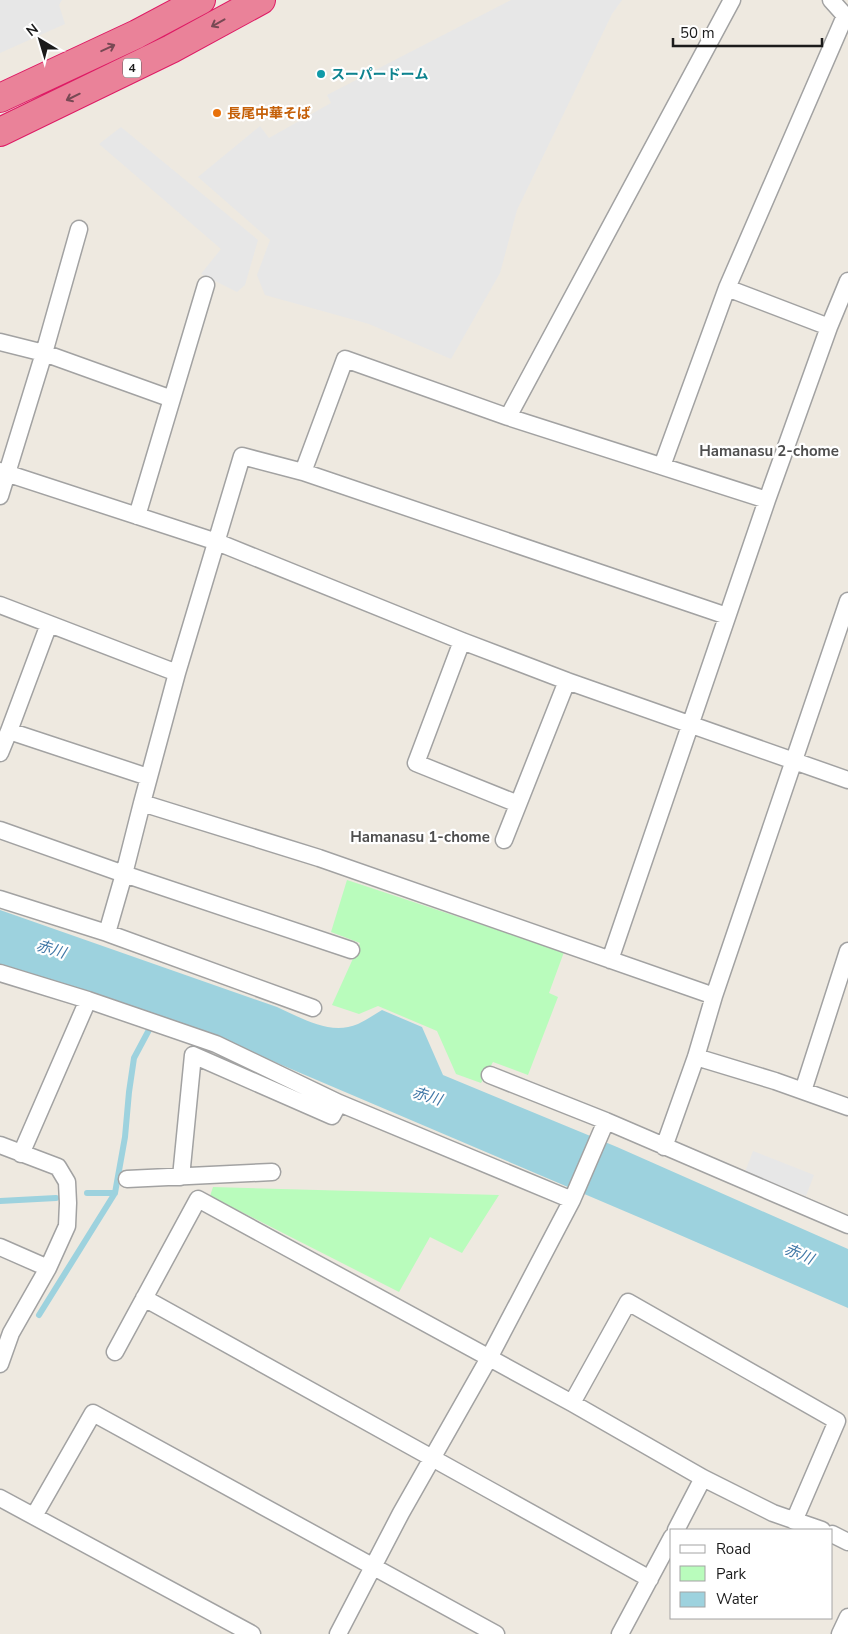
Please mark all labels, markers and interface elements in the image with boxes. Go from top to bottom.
north arrow [15,15,65,65]
scale bar [673,15,822,47]
text: N [22,19,42,41]
one-way arrow [211,19,226,29]
text: 50 m [680,23,715,43]
one-way arrow [100,42,115,52]
road number: 4 [123,58,141,78]
place label: スーパードーム [331,65,428,84]
marker: スーパードーム [315,68,327,80]
one-way arrow [66,93,81,102]
place label: 長尾中華そば [227,104,311,123]
marker: 長尾中華そば [211,107,223,119]
district label: Hamanasu 2-chome [699,441,839,461]
district label: Hamanasu 1-chome [350,827,490,847]
water label: 赤川 [34,935,70,964]
water label: 赤川 [410,1082,446,1111]
water label: 赤川 [781,1239,819,1270]
legend [670,1529,833,1619]
text: Road [716,1539,751,1559]
text: Park [716,1564,746,1584]
text: Water [716,1589,759,1609]

